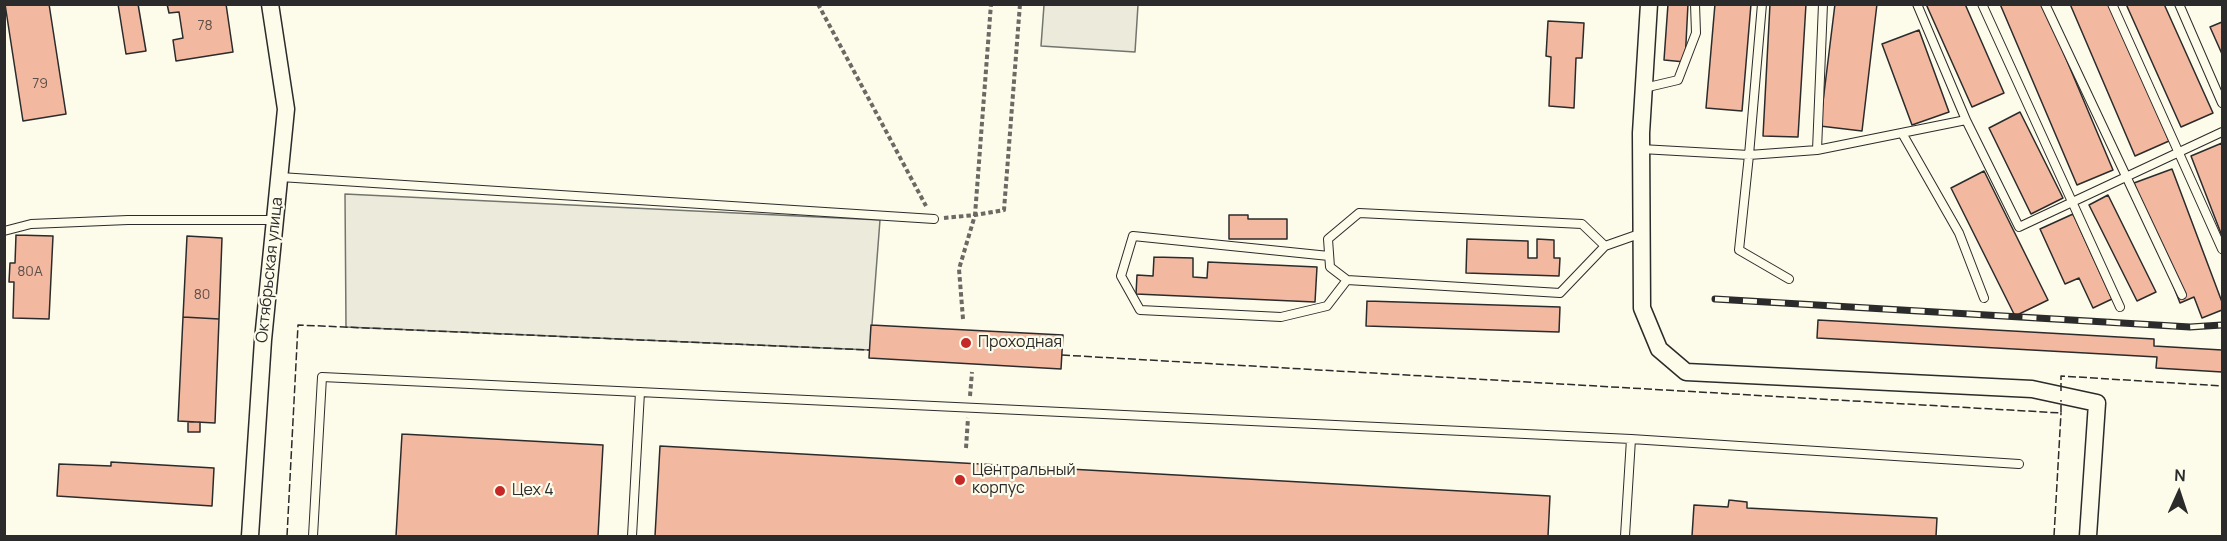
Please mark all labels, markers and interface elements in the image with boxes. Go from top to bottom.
house number: 78 [197,18,213,34]
house number: 79 [32,76,48,92]
street label: Октябрьская улица [253,196,287,344]
house number: 80А [17,264,43,280]
house number: 80 [194,287,210,303]
place label: Проходная [978,333,1062,353]
marker: Проходная [959,336,973,350]
place label: Центральный корпус [972,461,1076,499]
north arrow [2149,463,2209,523]
text: N [2174,464,2186,486]
marker: Центральный корпус [953,473,967,487]
place label: Цех 4 [512,481,554,501]
marker: Цех 4 [493,484,507,498]

